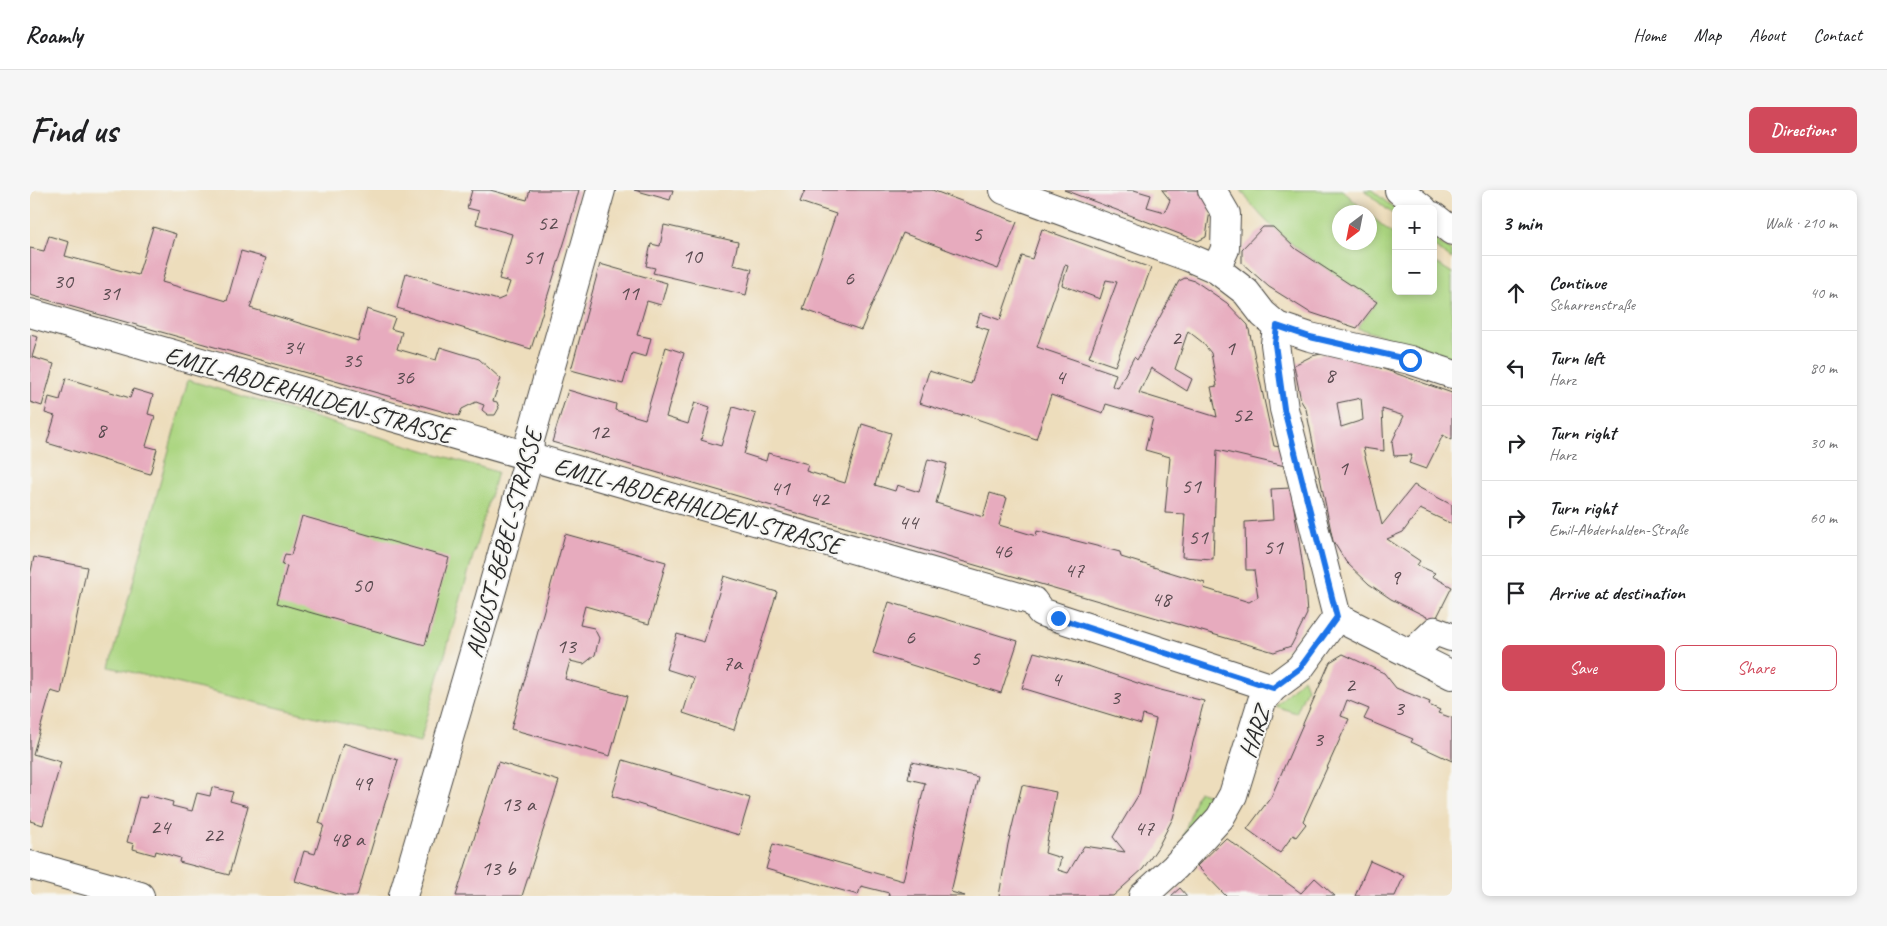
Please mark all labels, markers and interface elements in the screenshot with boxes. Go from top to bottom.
text: Roamly [25,20,82,50]
text: Home [1633,24,1666,46]
text: Map [1694,24,1721,46]
text: About [1749,24,1785,46]
text: Contact [1813,24,1862,46]
button: Directions [1749,107,1857,153]
text: Find us [30,108,117,153]
north arrow [1332,205,1377,250]
map controls [1392,205,1437,295]
button: + [1392,205,1437,250]
house number: 52 [537,209,559,237]
text: 3 min [1502,210,1542,236]
text: Walk · 210 m [1765,213,1837,233]
house number: 5 [972,220,983,248]
house number: 10 [682,242,704,270]
house number: 51 [523,243,544,271]
button: − [1392,250,1437,295]
house number: 6 [844,264,855,292]
house number: 30 [53,267,75,295]
text: Continue [1549,271,1606,295]
house number: 31 [100,279,121,307]
house number: 11 [619,279,640,307]
icon: ahead [1502,279,1530,307]
text: 40 m [1810,283,1837,303]
text: Scharrenstraße [1549,295,1635,315]
house number: 2 [1171,324,1183,352]
house number: 34 [283,333,305,361]
house number: 1 [1225,334,1236,362]
street label: EMIL-ABDERHALDEN-STRASSE [161,339,459,452]
house number: 35 [342,346,363,374]
text: Turn left [1549,346,1604,370]
route start [1399,349,1422,372]
icon: left [1502,354,1530,382]
text: 80 m [1810,358,1837,378]
house number: 8 [1325,361,1337,389]
house number: 36 [394,363,415,391]
house number: 4 [1055,363,1067,391]
text: Harz [1549,370,1576,390]
house number: 52 [1232,401,1254,429]
house number: 8 [96,416,108,444]
house number: 12 [589,418,611,446]
text: Turn right [1549,421,1616,445]
street label: AUGUST-BEBEL-STRASSE [458,423,551,661]
icon: right [1502,429,1530,457]
text: 30 m [1810,433,1837,453]
text: Harz [1549,445,1576,465]
street label: EMIL-ABDERHALDEN-STRASSE [550,450,848,563]
house number: 1 [1338,454,1349,482]
house number: 51 [1181,472,1202,500]
house number: 41 [770,474,791,502]
house number: 42 [809,485,831,513]
text: Turn right [1549,496,1616,520]
icon: right [1502,504,1530,532]
house number: 44 [898,508,920,536]
text: 60 m [1810,508,1837,528]
text: Emil-Abderhalden-Straße [1549,520,1688,540]
house number: 51 [1188,523,1209,551]
house number: 51 [1263,533,1284,561]
house number: 46 [992,537,1013,565]
house number: 47 [1064,556,1085,584]
house number: 9 [1390,563,1402,591]
house number: 50 [352,571,374,599]
icon: arrive [1502,579,1530,607]
text: Arrive at destination [1549,581,1685,605]
house number: 48 [1151,585,1173,613]
route end [1047,607,1070,630]
house number: 6 [905,623,916,651]
house number: 13 [556,632,578,660]
house number: 5 [970,644,981,672]
button: Save [1502,645,1665,691]
button: Share [1675,645,1837,691]
house number: 7a [722,649,743,677]
house number: 4 [1051,665,1063,693]
house number: 2 [1345,671,1357,699]
house number: 3 [1110,683,1122,711]
house number: 3 [1394,694,1406,722]
street label: HARZ [1231,699,1280,762]
house number: 3 [1313,725,1325,753]
house number: 49 [352,769,374,797]
house number: 13 a [501,790,537,818]
house number: 24 [150,813,172,841]
house number: 47 [1134,814,1155,842]
house number: 22 [203,821,225,849]
house number: 48 a [330,825,366,853]
house number: 13 b [481,854,517,882]

